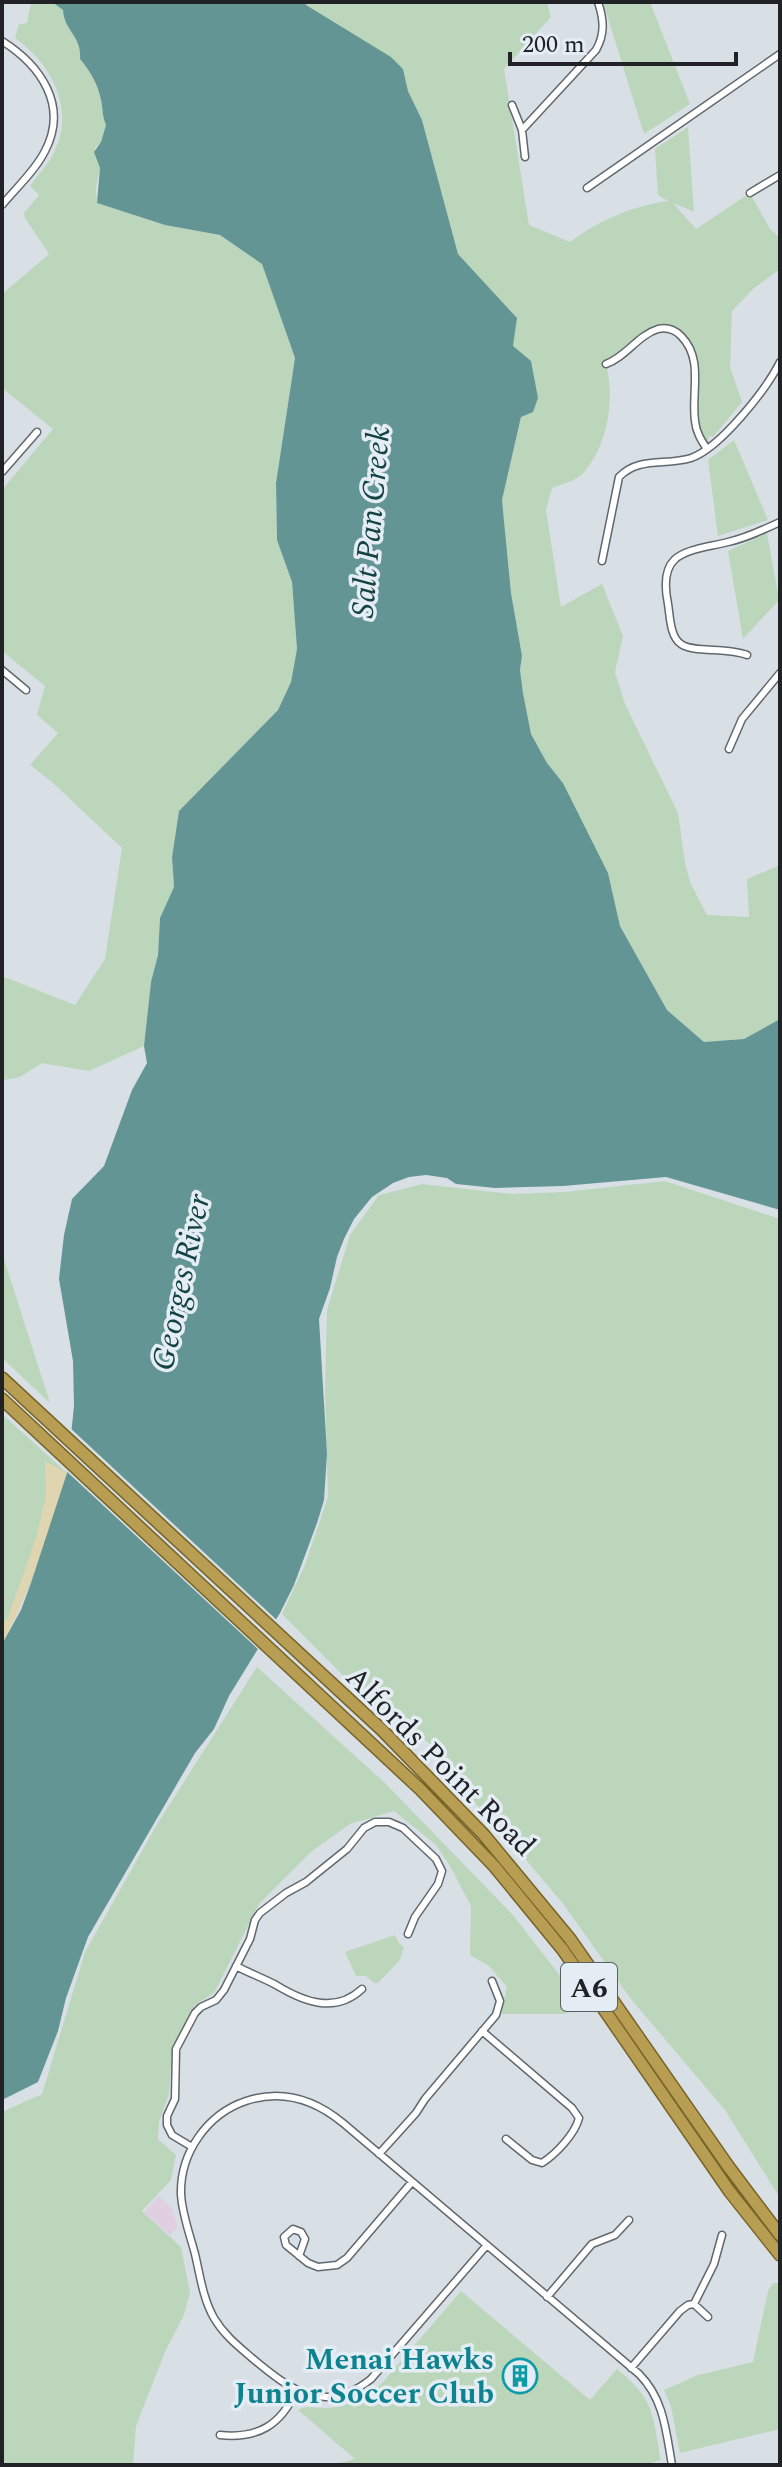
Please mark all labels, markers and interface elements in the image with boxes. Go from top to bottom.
scale bar [510,16,736,66]
text: 200 m [522,27,585,63]
water label: Salt Pan Creek [339,424,404,620]
water label: Georges River [139,1188,224,1375]
street label: Alfords Point Road [334,1656,546,1868]
road number: A6 [561,1963,617,2011]
place label: Menai Hawks Junior Soccer Club [234,2337,494,2417]
building icon: Menai Hawks Junior Soccer Club [501,2357,539,2395]

